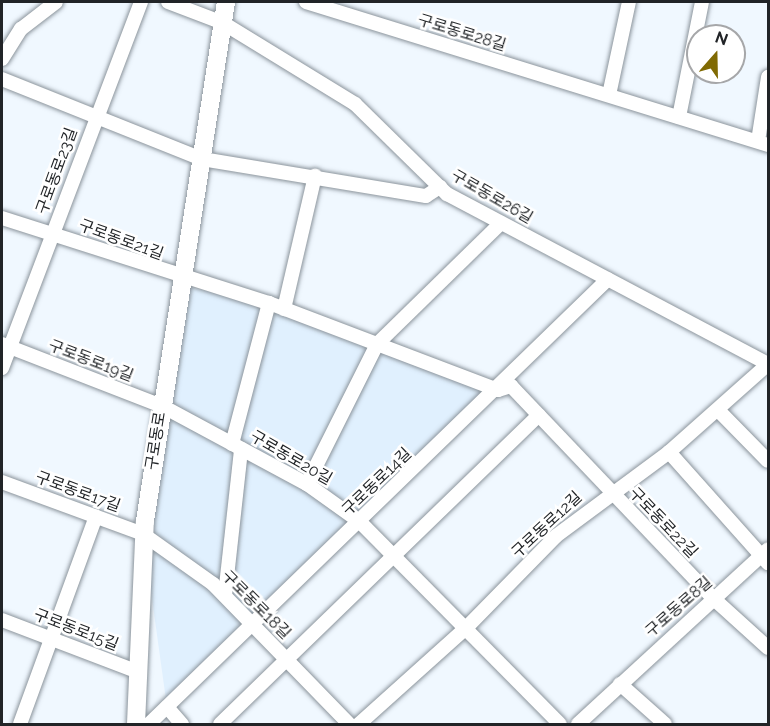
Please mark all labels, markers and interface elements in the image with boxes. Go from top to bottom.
street label: 구로동로28길 [415,10,509,56]
north arrow [686,24,746,84]
text: N [713,27,731,50]
street label: 구로동로23길 [33,125,81,217]
street label: 구로동로26길 [448,166,536,228]
street label: 구로동로21길 [76,216,166,264]
street label: 구로동로19길 [46,336,136,386]
street label: 구로동로 [142,410,170,472]
street label: 구로동로20길 [246,427,336,489]
street label: 구로동로14길 [338,444,416,520]
street label: 구로동로17길 [33,468,123,516]
street label: 구로동로22길 [625,484,701,562]
street label: 구로동로12길 [508,488,586,562]
street label: 구로동로18길 [217,566,295,644]
street label: 구로동로8길 [641,572,717,642]
street label: 구로동로15길 [31,605,121,655]

